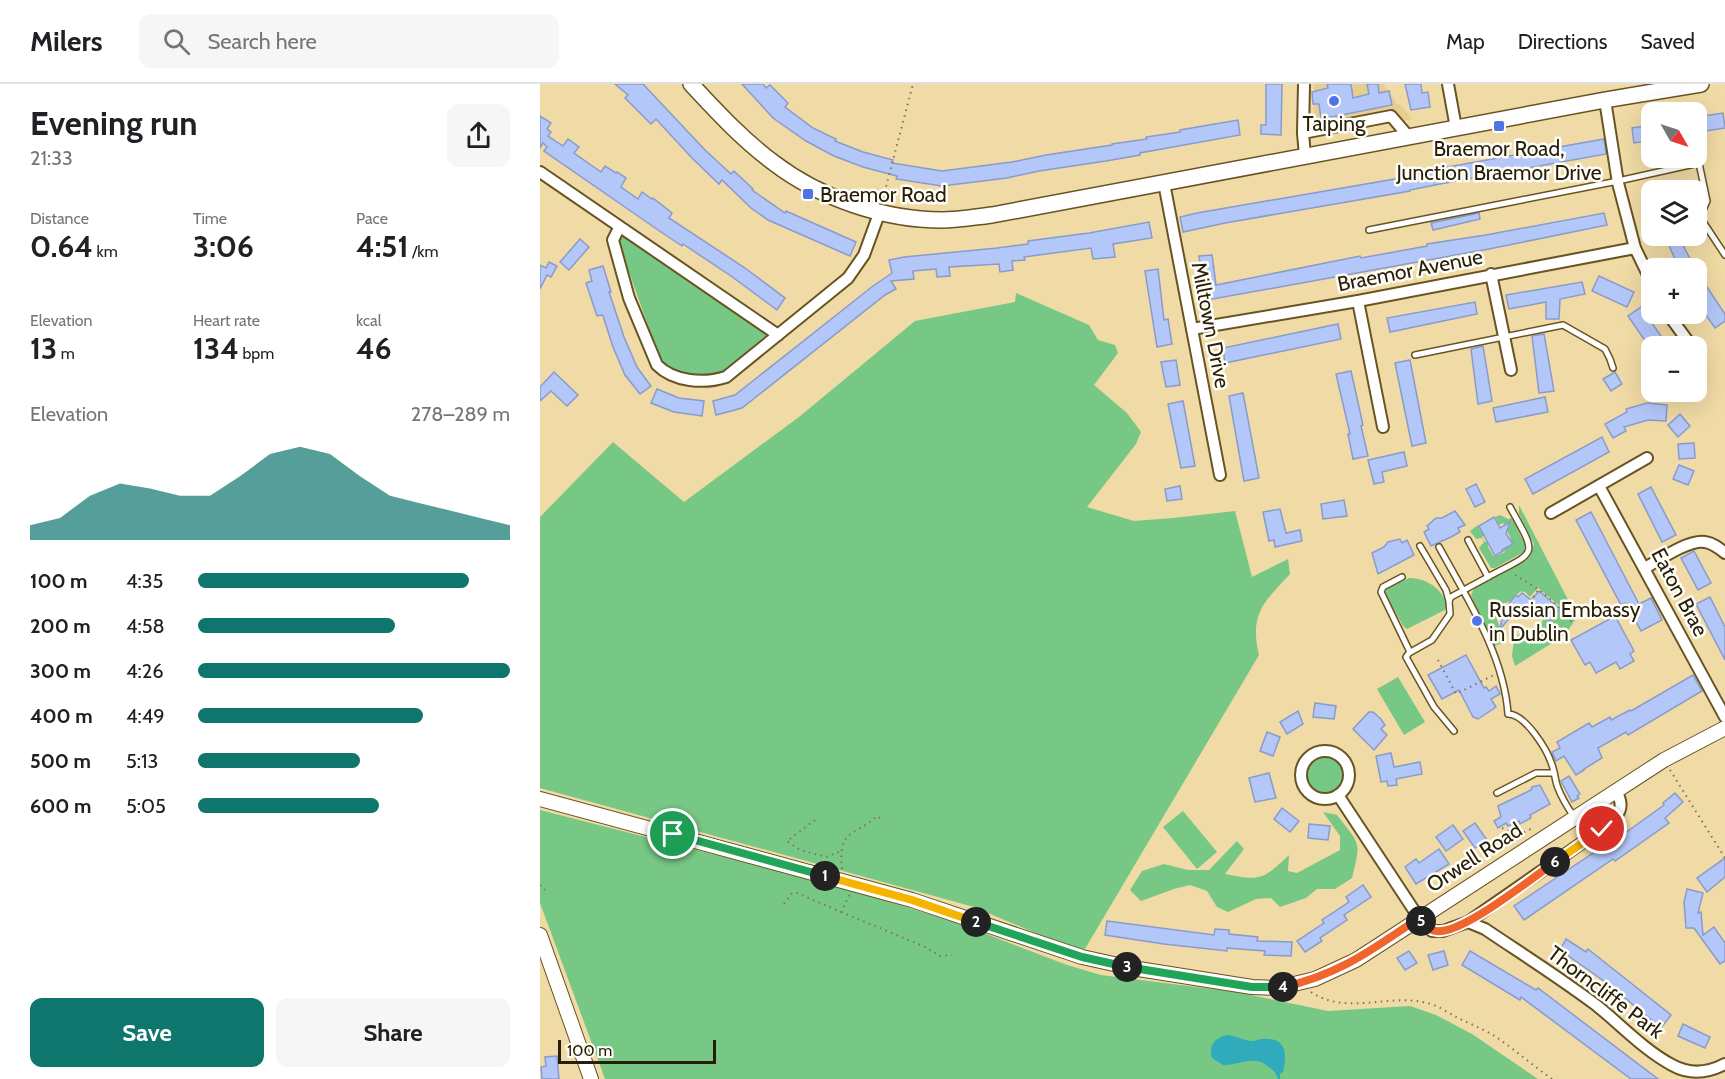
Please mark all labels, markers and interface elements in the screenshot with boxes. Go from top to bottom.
search box [139,14,559,68]
text: Milers [30,24,103,58]
icon: search [160,25,193,58]
text: Search here [208,28,317,55]
text: Map [1446,29,1485,54]
text: Directions [1518,29,1607,54]
text: Saved [1640,29,1695,54]
marker: Taiping [1327,94,1341,108]
north arrow [1641,102,1707,168]
map controls [1641,102,1707,402]
text: Evening run [30,103,197,143]
button: share [447,104,510,167]
place label: Taiping [1303,111,1366,136]
marker: Braemor Road, Junction Braemor Drive [1492,119,1506,133]
place label: Braemor Road, Junction Braemor Drive [1395,136,1602,185]
text: 21:33 [30,146,73,170]
button: layers [1641,180,1707,246]
place label: Braemor Road [820,182,947,207]
marker: Braemor Road [801,187,815,201]
text: Distance [30,209,89,228]
text: Time [193,209,227,228]
text: Pace [356,209,388,228]
text: 0.64 [30,228,93,265]
text: 3:06 [193,228,254,265]
text: 4:51 [356,228,408,265]
text: km [93,242,118,261]
text: /km [408,242,438,261]
street label: Braemor Avenue [1335,244,1485,296]
button: + [1641,258,1707,324]
street label: Milltown Drive [1186,260,1236,391]
text: Elevation [30,311,93,330]
text: Heart rate [193,311,260,330]
text: kcal [356,311,382,330]
text: 13 [30,330,57,367]
text: 134 [193,330,239,367]
text: 46 [356,330,392,367]
button: − [1641,336,1707,402]
text: m [57,344,75,363]
text: bpm [239,344,274,363]
text: Elevation [30,402,108,426]
text: 278–289 m [411,402,510,426]
street label: Eaton Brae [1646,544,1714,641]
text: 100 m [30,569,88,593]
text: 4:35 [126,569,163,593]
place label: Russian Embassy in Dublin [1489,597,1641,646]
text: 200 m [30,614,91,638]
text: 4:58 [126,614,165,638]
marker: Russian Embassy in Dublin [1470,614,1484,628]
text: 300 m [30,659,91,683]
text: 4:26 [126,659,164,683]
text: 400 m [30,704,93,728]
text: 4:49 [126,704,165,728]
text: 500 m [30,749,91,773]
text: 5:13 [126,749,158,773]
text: 600 m [30,794,91,818]
text: 5:05 [126,794,166,818]
pin [1576,803,1627,854]
pin [647,808,698,859]
icon: check [1585,812,1618,845]
icon: arrive [656,817,689,850]
street label: Orwell Road [1422,817,1526,897]
pin: 6 [1540,847,1570,877]
text: 6 [1551,852,1560,871]
pin: 1 [810,861,840,891]
text: 1 [822,866,828,885]
pin: 5 [1406,906,1436,936]
pin: 2 [961,907,991,937]
text: 5 [1417,911,1425,930]
text: 2 [972,912,980,931]
street label: Thorncliffe Park [1543,940,1669,1044]
pin: 3 [1112,952,1142,982]
text: 3 [1123,957,1131,976]
pin: 4 [1268,972,1298,1002]
text: 4 [1278,977,1288,996]
button: Save [30,998,264,1067]
button: Share [276,998,510,1067]
scale bar [558,1037,716,1064]
text: 100 m [567,1041,612,1060]

